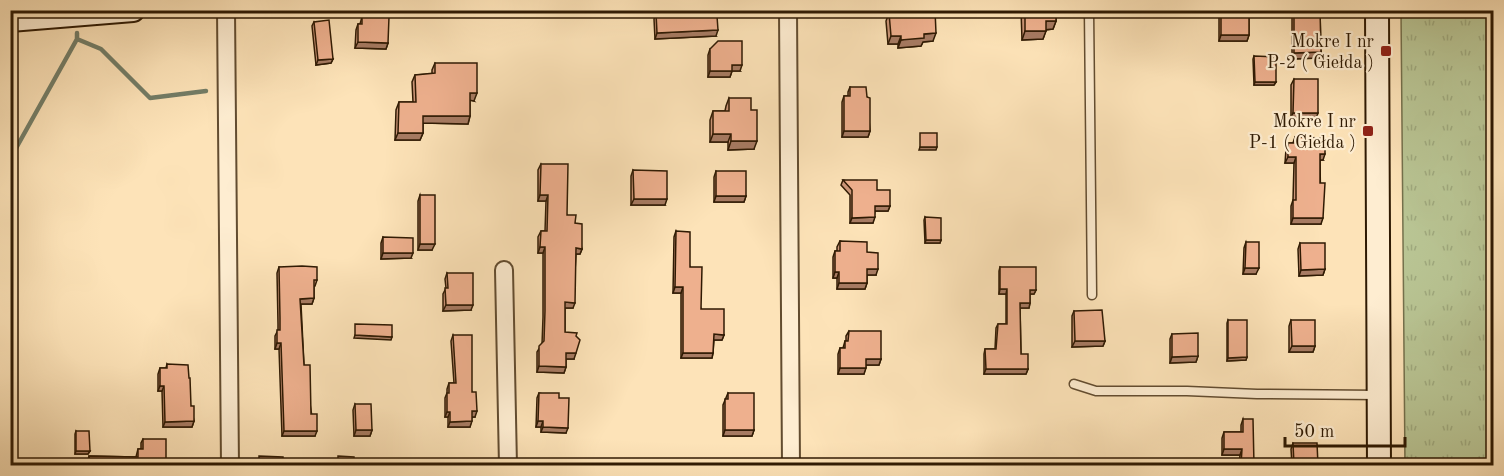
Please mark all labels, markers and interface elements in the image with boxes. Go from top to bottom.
place label: Mokre I nr P-2 ( Giełda ) [1267,33,1375,72]
marker: Mokre I nr P-2 ( Giełda ) [1379,44,1393,58]
place label: Mokre I nr P-1 ( Giełda ) [1249,113,1357,152]
marker: Mokre I nr P-1 ( Giełda ) [1361,124,1375,138]
scale bar [1285,410,1405,448]
text: 50 m [1294,423,1334,441]

